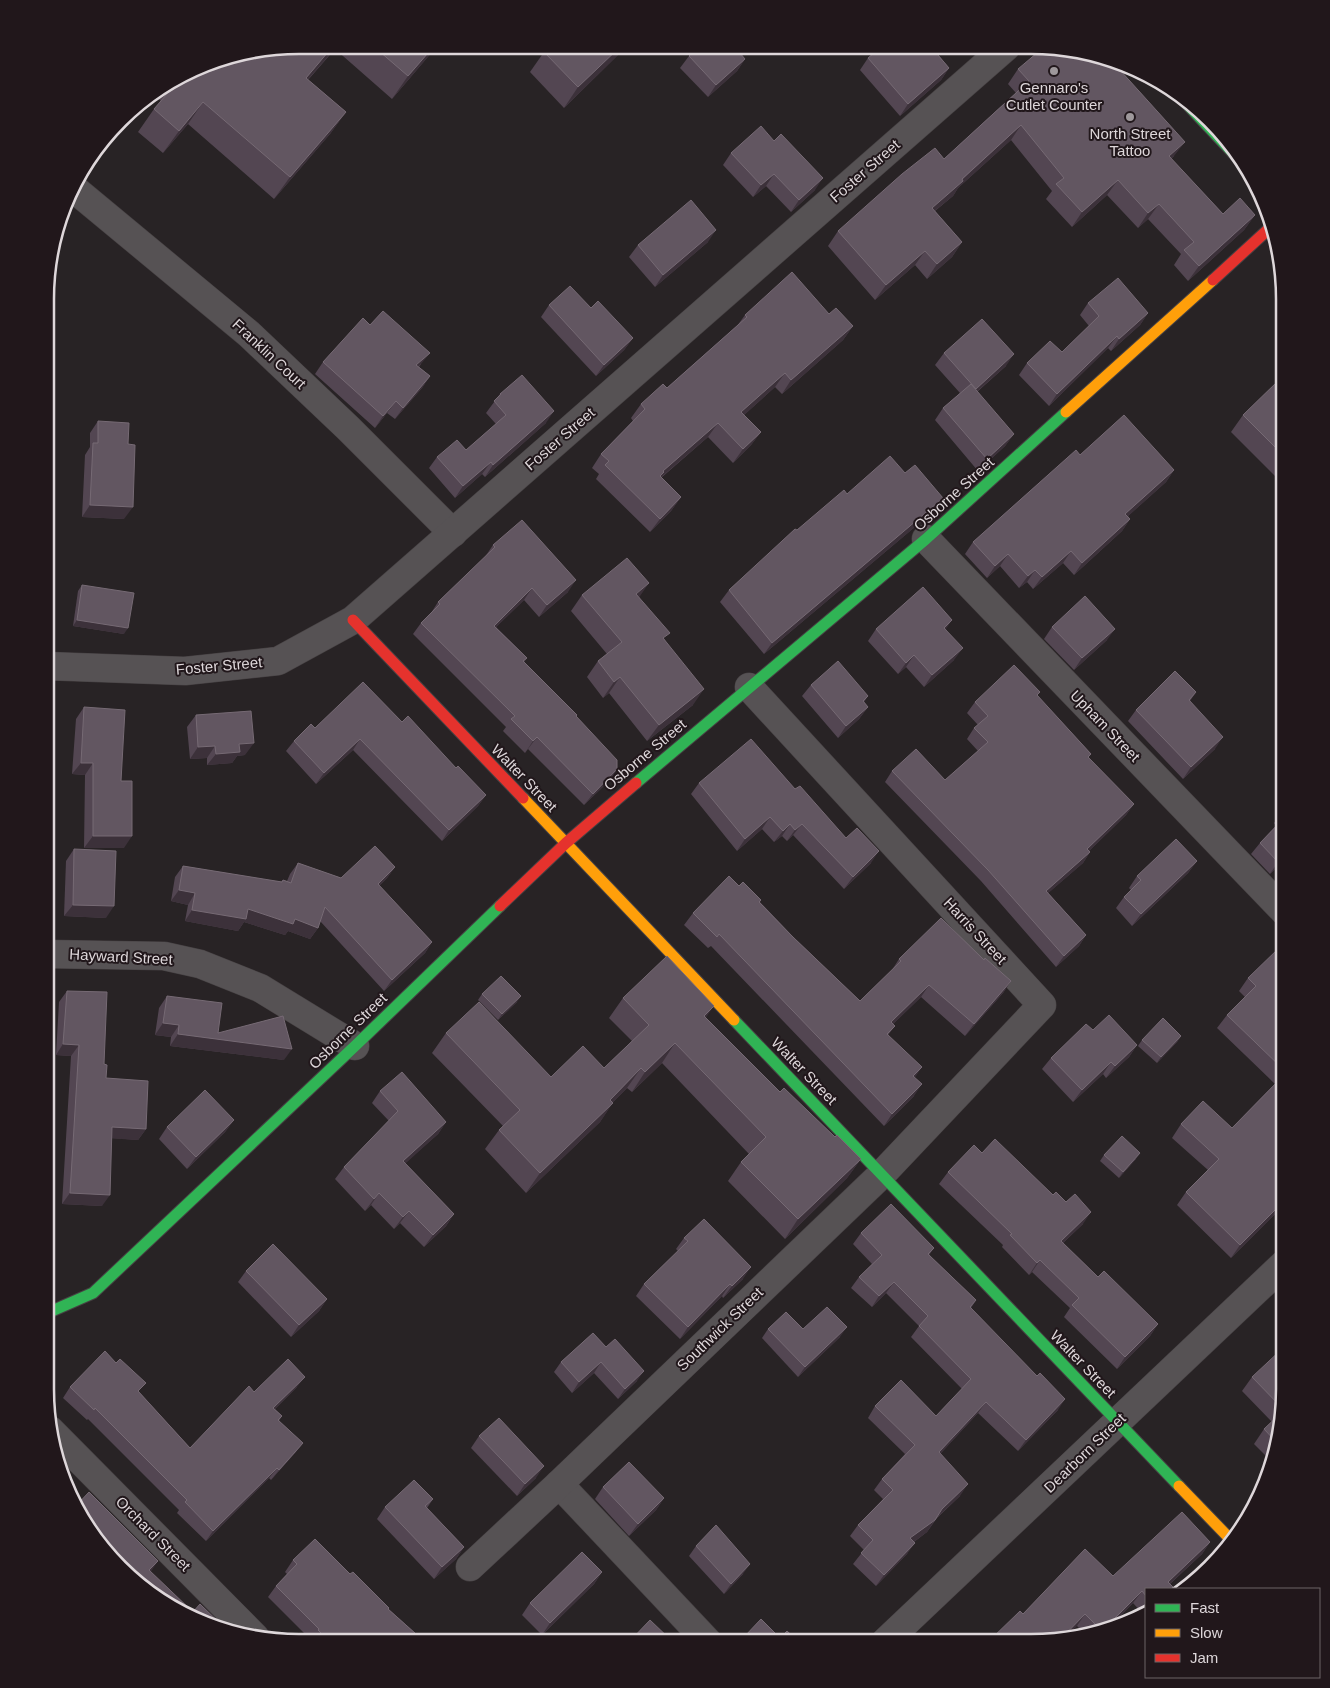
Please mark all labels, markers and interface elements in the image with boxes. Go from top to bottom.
marker: Gennaro's Cutlet Counter [1048,65,1060,77]
place label: Gennaro's Cutlet Counter [1006,79,1102,113]
marker: North Street Tattoo [1124,111,1136,123]
place label: North Street Tattoo [1090,125,1171,159]
street label: Foster Street [826,135,904,205]
street label: Franklin Court [229,315,310,393]
street label: Foster Street [521,403,599,473]
street label: Osborne Street [910,453,998,534]
street label: Foster Street [175,653,264,678]
street label: Upham Street [1067,686,1144,765]
street label: Osborne Street [600,715,690,794]
street label: Walter Street [488,740,561,815]
street label: Harris Street [940,894,1011,968]
street label: Hayward Street [69,945,174,968]
street label: Osborne Street [305,989,391,1072]
street label: Walter Street [768,1033,841,1108]
street label: Southwick Street [673,1283,767,1374]
street label: Walter Street [1047,1326,1120,1401]
street label: Dearborn Street [1040,1409,1130,1496]
street label: Orchard Street [113,1493,195,1575]
legend [1145,1588,1320,1678]
text: Fast [1190,1599,1220,1616]
text: Slow [1190,1624,1223,1641]
text: Jam [1190,1649,1218,1666]

